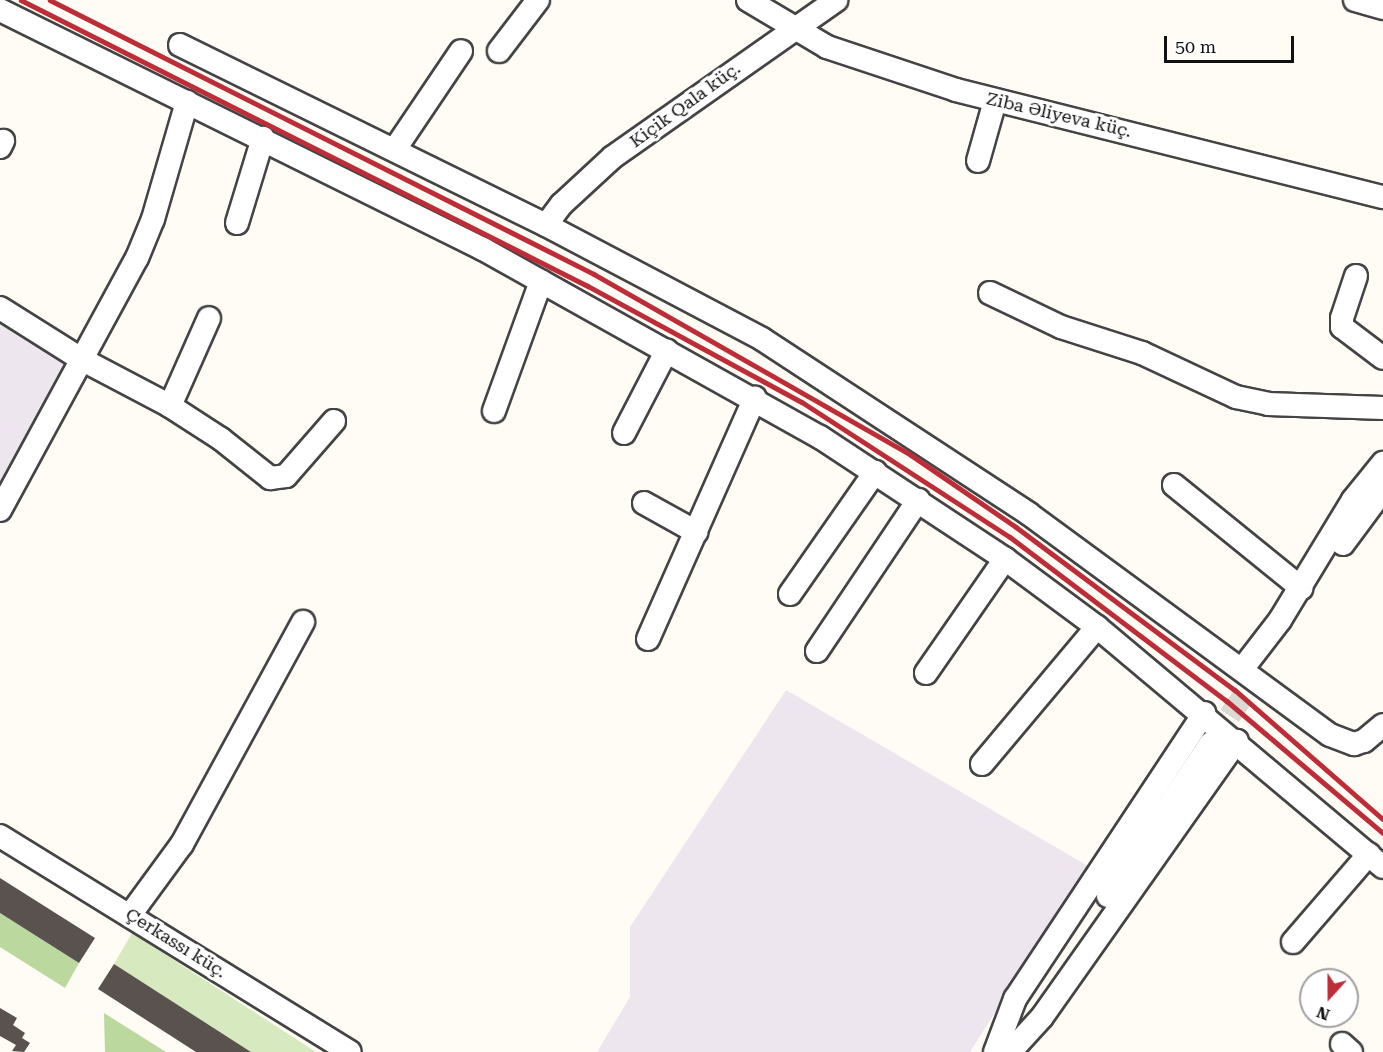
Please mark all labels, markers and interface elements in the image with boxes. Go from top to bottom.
scale bar [1167,24,1298,62]
text: 50 m [1175,36,1216,57]
street label: Kiçik Qala küç. [625,58,745,152]
street label: Ziba Əliyeva küç. [984,88,1134,142]
street label: Çerkassı küç. [121,903,231,983]
north arrow [1299,968,1359,1028]
text: N [1314,1002,1332,1024]

